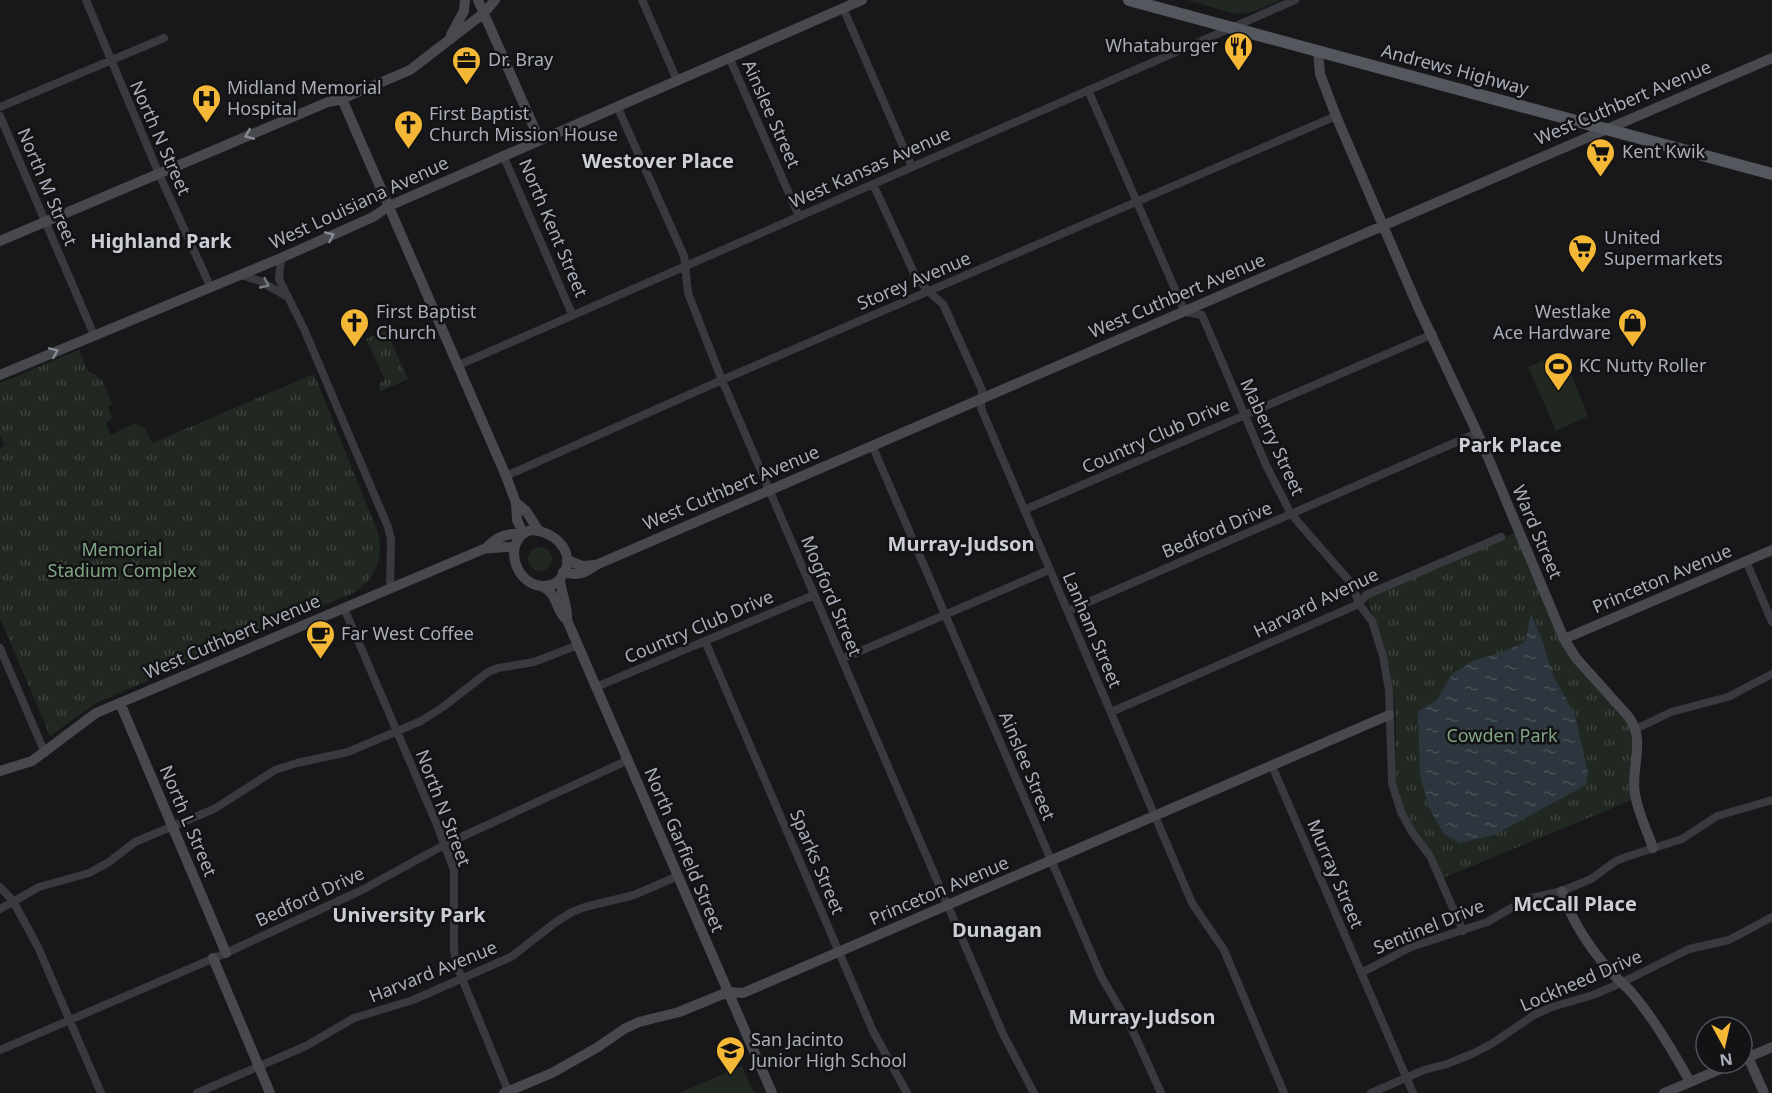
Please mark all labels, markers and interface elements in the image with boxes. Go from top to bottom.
restaurant icon: Whataburger [1223,30,1255,72]
place label: Whataburger [1105,33,1219,57]
street label: Andrews Highway [1379,38,1532,100]
office icon: Dr. Bray [451,44,483,86]
place label: Dr. Bray [488,47,554,71]
street label: West Cuthbert Avenue [1531,54,1715,150]
street label: Ainslee Street [737,56,807,172]
place label: Midland Memorial Hospital [227,75,382,120]
street label: North N Street [125,77,197,199]
hospital icon: Midland Memorial Hospital [190,82,222,124]
place label: First Baptist Church Mission House [429,101,618,146]
church icon: First Baptist Church Mission House [392,108,424,150]
street label: West Kansas Avenue [785,121,954,213]
street label: North M Street [12,124,84,250]
one-way arrow [244,128,255,140]
supermarket icon: Kent Kwik [1585,136,1617,178]
place label: Kent Kwik [1622,139,1706,163]
district label: Westover Place [582,147,734,174]
street label: West Louisiana Avenue [265,150,452,254]
street label: North Kent Street [514,155,594,301]
place label: United Supermarkets [1604,225,1723,270]
district label: Highland Park [90,227,232,254]
one-way arrow [324,231,335,243]
supermarket icon: United Supermarkets [1567,232,1599,274]
street label: Storey Avenue [853,245,974,315]
street label: West Cuthbert Avenue [1085,247,1269,343]
one-way arrow [259,277,270,289]
place label: First Baptist Church [376,299,477,344]
place label: Westlake Ace Hardware [1493,299,1611,344]
church icon: First Baptist Church [339,306,371,348]
shop icon: Westlake Ace Hardware [1616,306,1648,348]
one-way arrow [47,348,58,360]
sports icon: KC Nutty Roller [1542,350,1574,392]
place label: KC Nutty Roller [1579,353,1707,377]
street label: Maberry Street [1235,374,1311,499]
street label: Country Club Drive [1078,392,1233,479]
district label: Park Place [1458,431,1562,458]
street label: West Cuthbert Avenue [639,439,823,535]
street label: Ward Street [1507,481,1569,583]
street label: Bedford Drive [1158,495,1275,563]
district label: Murray-Judson [888,530,1034,557]
street label: Mogford Street [796,532,868,660]
park label: Memorial Stadium Complex [48,537,197,582]
street label: Princeton Avenue [1588,538,1735,618]
street label: Harvard Avenue [1249,561,1382,643]
street label: Lanham Street [1058,568,1128,692]
street label: Country Club Drive [620,584,777,668]
street label: West Cuthbert Avenue [140,588,324,684]
cafe icon: Far West Coffee [304,618,336,660]
place label: Far West Coffee [341,621,474,645]
street label: Ainslee Street [994,708,1062,824]
park label: Cowden Park [1446,723,1558,747]
street label: North N Street [411,746,477,870]
street label: North L Street [155,761,223,880]
street label: North Garfield Street [639,764,731,936]
street label: Sparks Street [785,806,851,918]
street label: Murray Street [1302,815,1370,932]
street label: Princeton Avenue [865,850,1012,930]
street label: Bedford Drive [251,860,368,932]
district label: McCall Place [1513,890,1637,917]
street label: Sentinel Drive [1370,893,1488,959]
district label: University Park [332,901,486,928]
district label: Dunagan [952,916,1042,943]
street label: Harvard Avenue [365,934,500,1008]
street label: Lockheed Drive [1516,944,1645,1017]
district label: Murray-Judson [1069,1003,1215,1030]
north arrow [1694,1015,1754,1075]
place label: San Jacinto Junior High School [749,1027,907,1072]
school or university icon: San Jacinto Junior High School [714,1034,746,1076]
text: N [1718,1048,1734,1072]

